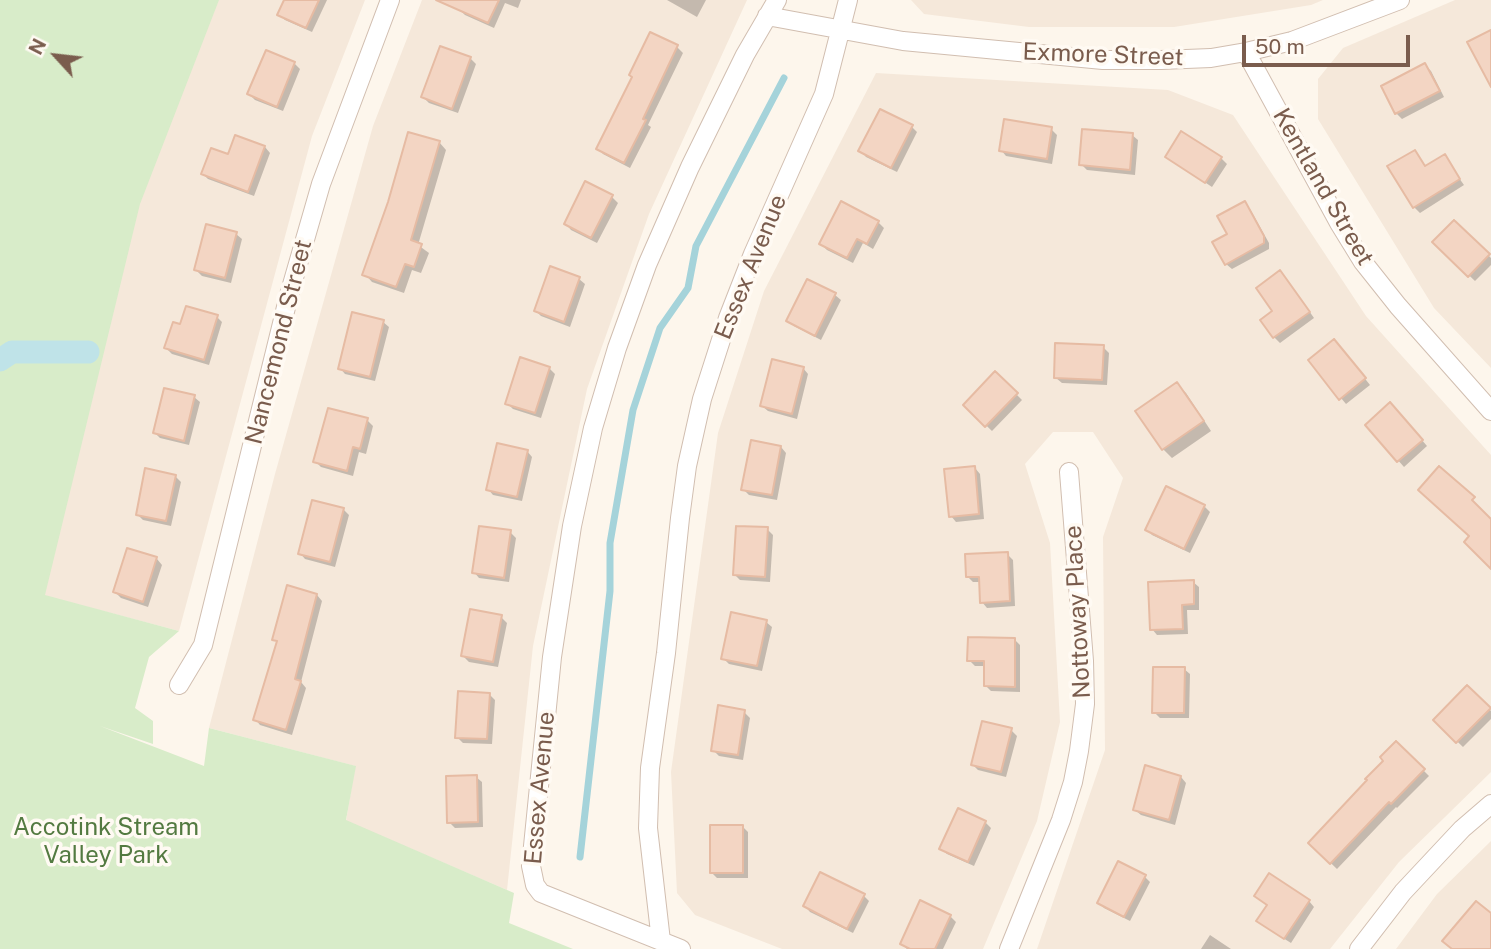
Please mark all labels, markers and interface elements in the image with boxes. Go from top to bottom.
north arrow [21,21,91,91]
scale bar [1246,21,1414,65]
text: 50 m [1255,34,1305,59]
text: N [24,35,50,58]
street label: Exmore Street [1022,38,1184,72]
street label: Kentland Street [1266,103,1380,271]
street label: Essex Avenue [709,190,793,344]
street label: Nancemond Street [240,237,318,447]
street label: Nottoway Place [1059,524,1097,700]
street label: Essex Avenue [519,710,561,866]
park label: Accotink Stream Valley Park [13,814,199,870]

